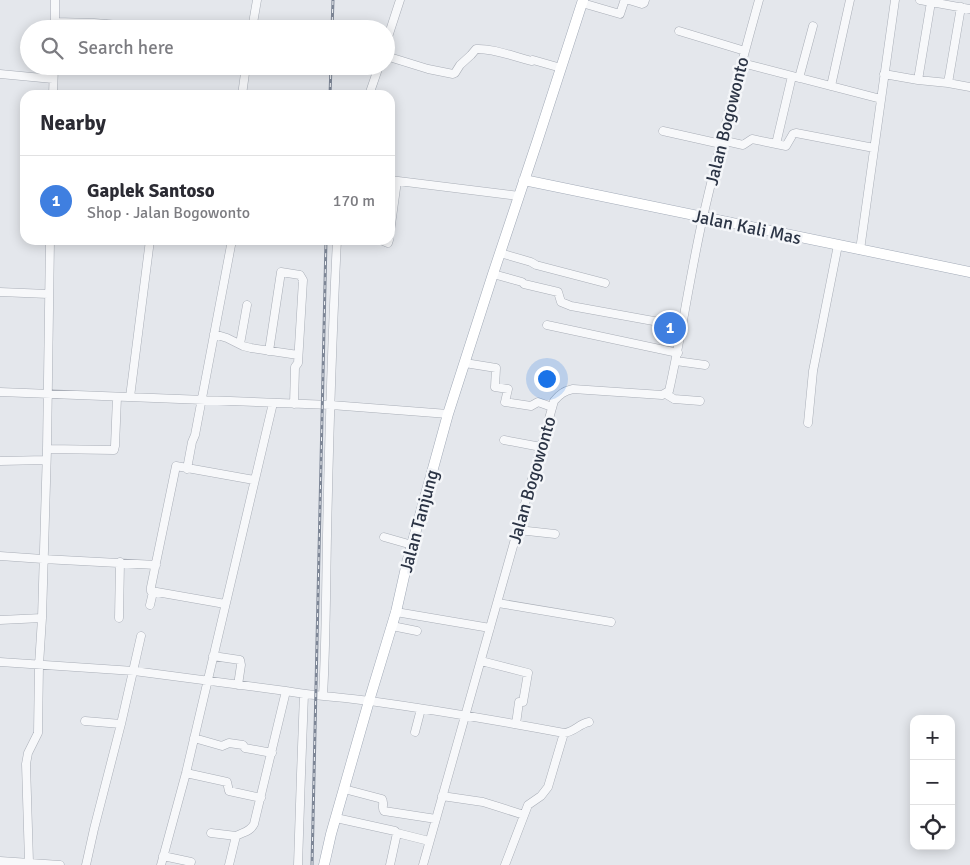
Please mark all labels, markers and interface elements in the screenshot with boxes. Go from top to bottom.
search box [20,20,395,75]
icon: search [38,34,66,62]
text: Search here [78,36,174,60]
street label: Jalan Bogowonto [700,55,754,187]
text: Nearby [40,110,106,136]
text: Gaplek Santoso [87,179,215,203]
text: 1 [52,191,60,211]
text: 170 m [333,191,375,211]
text: Shop · Jalan Bogowonto [87,203,250,223]
street label: Jalan Kali Mas [691,205,803,249]
pin: 1 [654,309,686,347]
your location [534,366,560,392]
street label: Jalan Bogowonto [503,414,561,546]
street label: Jalan Tanjung [395,467,443,575]
map controls [910,715,955,850]
button: + [910,715,955,760]
button: − [910,760,955,805]
button: locate [910,805,955,850]

